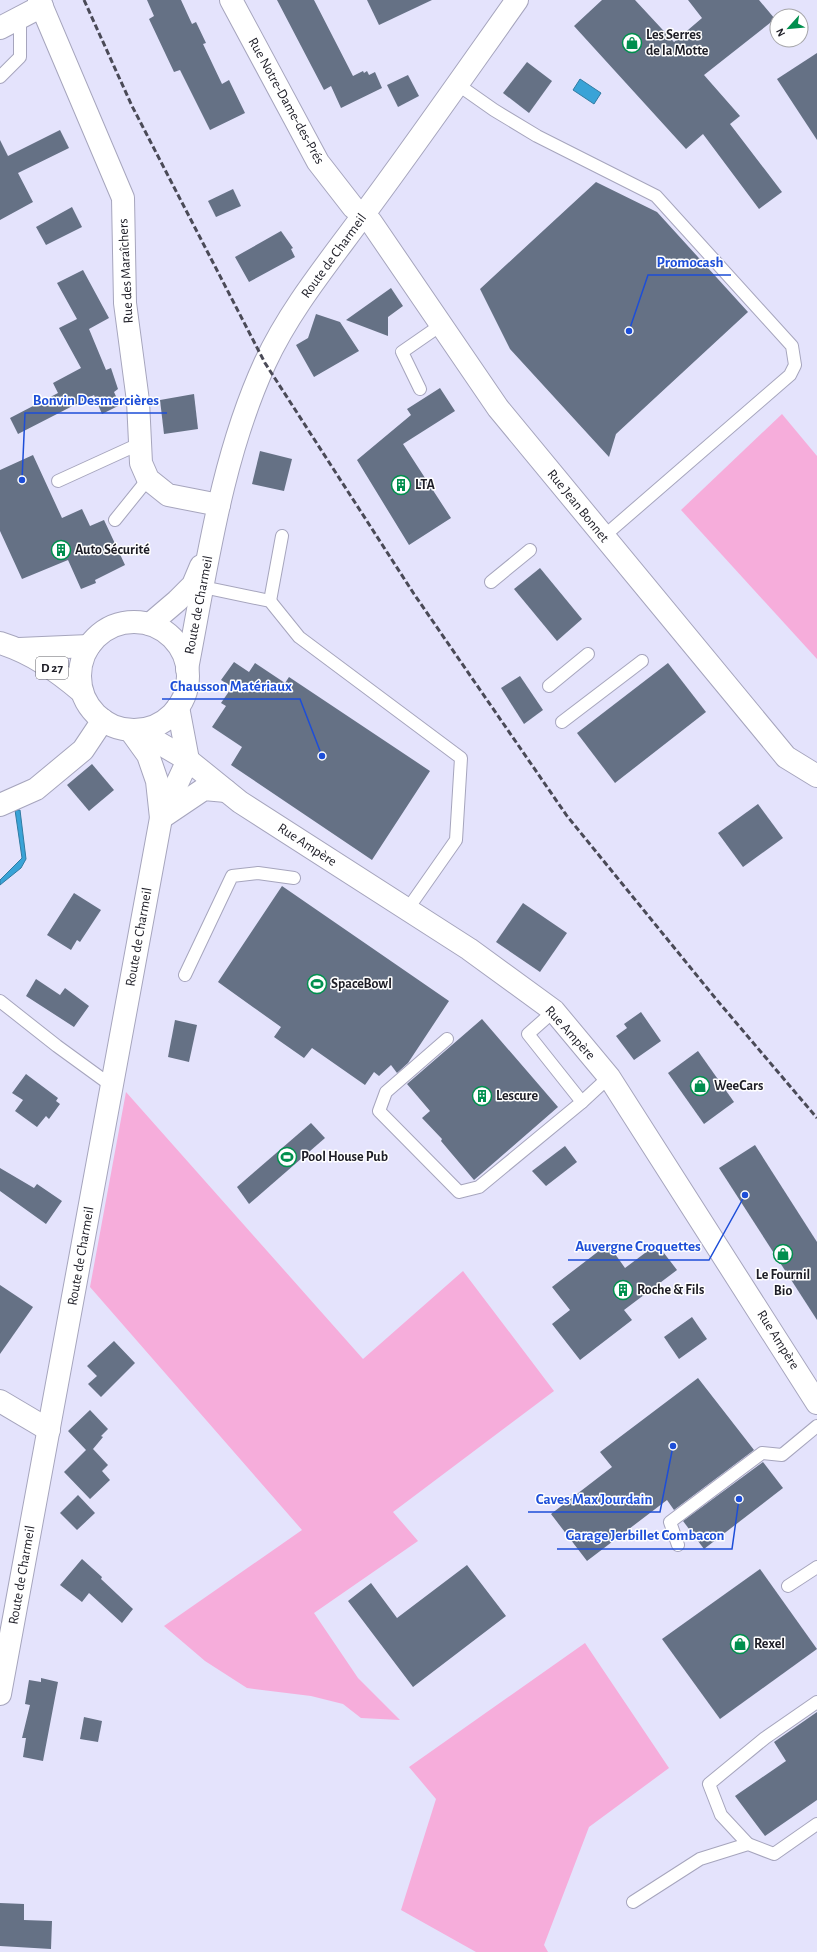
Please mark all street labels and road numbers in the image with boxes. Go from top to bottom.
street label: Rue Notre-Dame-des-Prés [245,35,327,167]
street label: Route de Charmeil [299,211,369,301]
street label: Rue des Maraîchers [116,218,136,324]
street label: Rue Jean Bonnet [545,467,612,545]
street label: Route de Charmeil [183,554,215,656]
road number: D 27 [36,657,68,679]
street label: Rue Ampère [275,821,339,869]
street label: Route de Charmeil [123,886,155,988]
street label: Rue Ampère [542,1003,598,1063]
street label: Route de Charmeil [65,1205,97,1307]
street label: Rue Ampère [754,1308,802,1372]
street label: Route de Charmeil [6,1524,38,1626]

